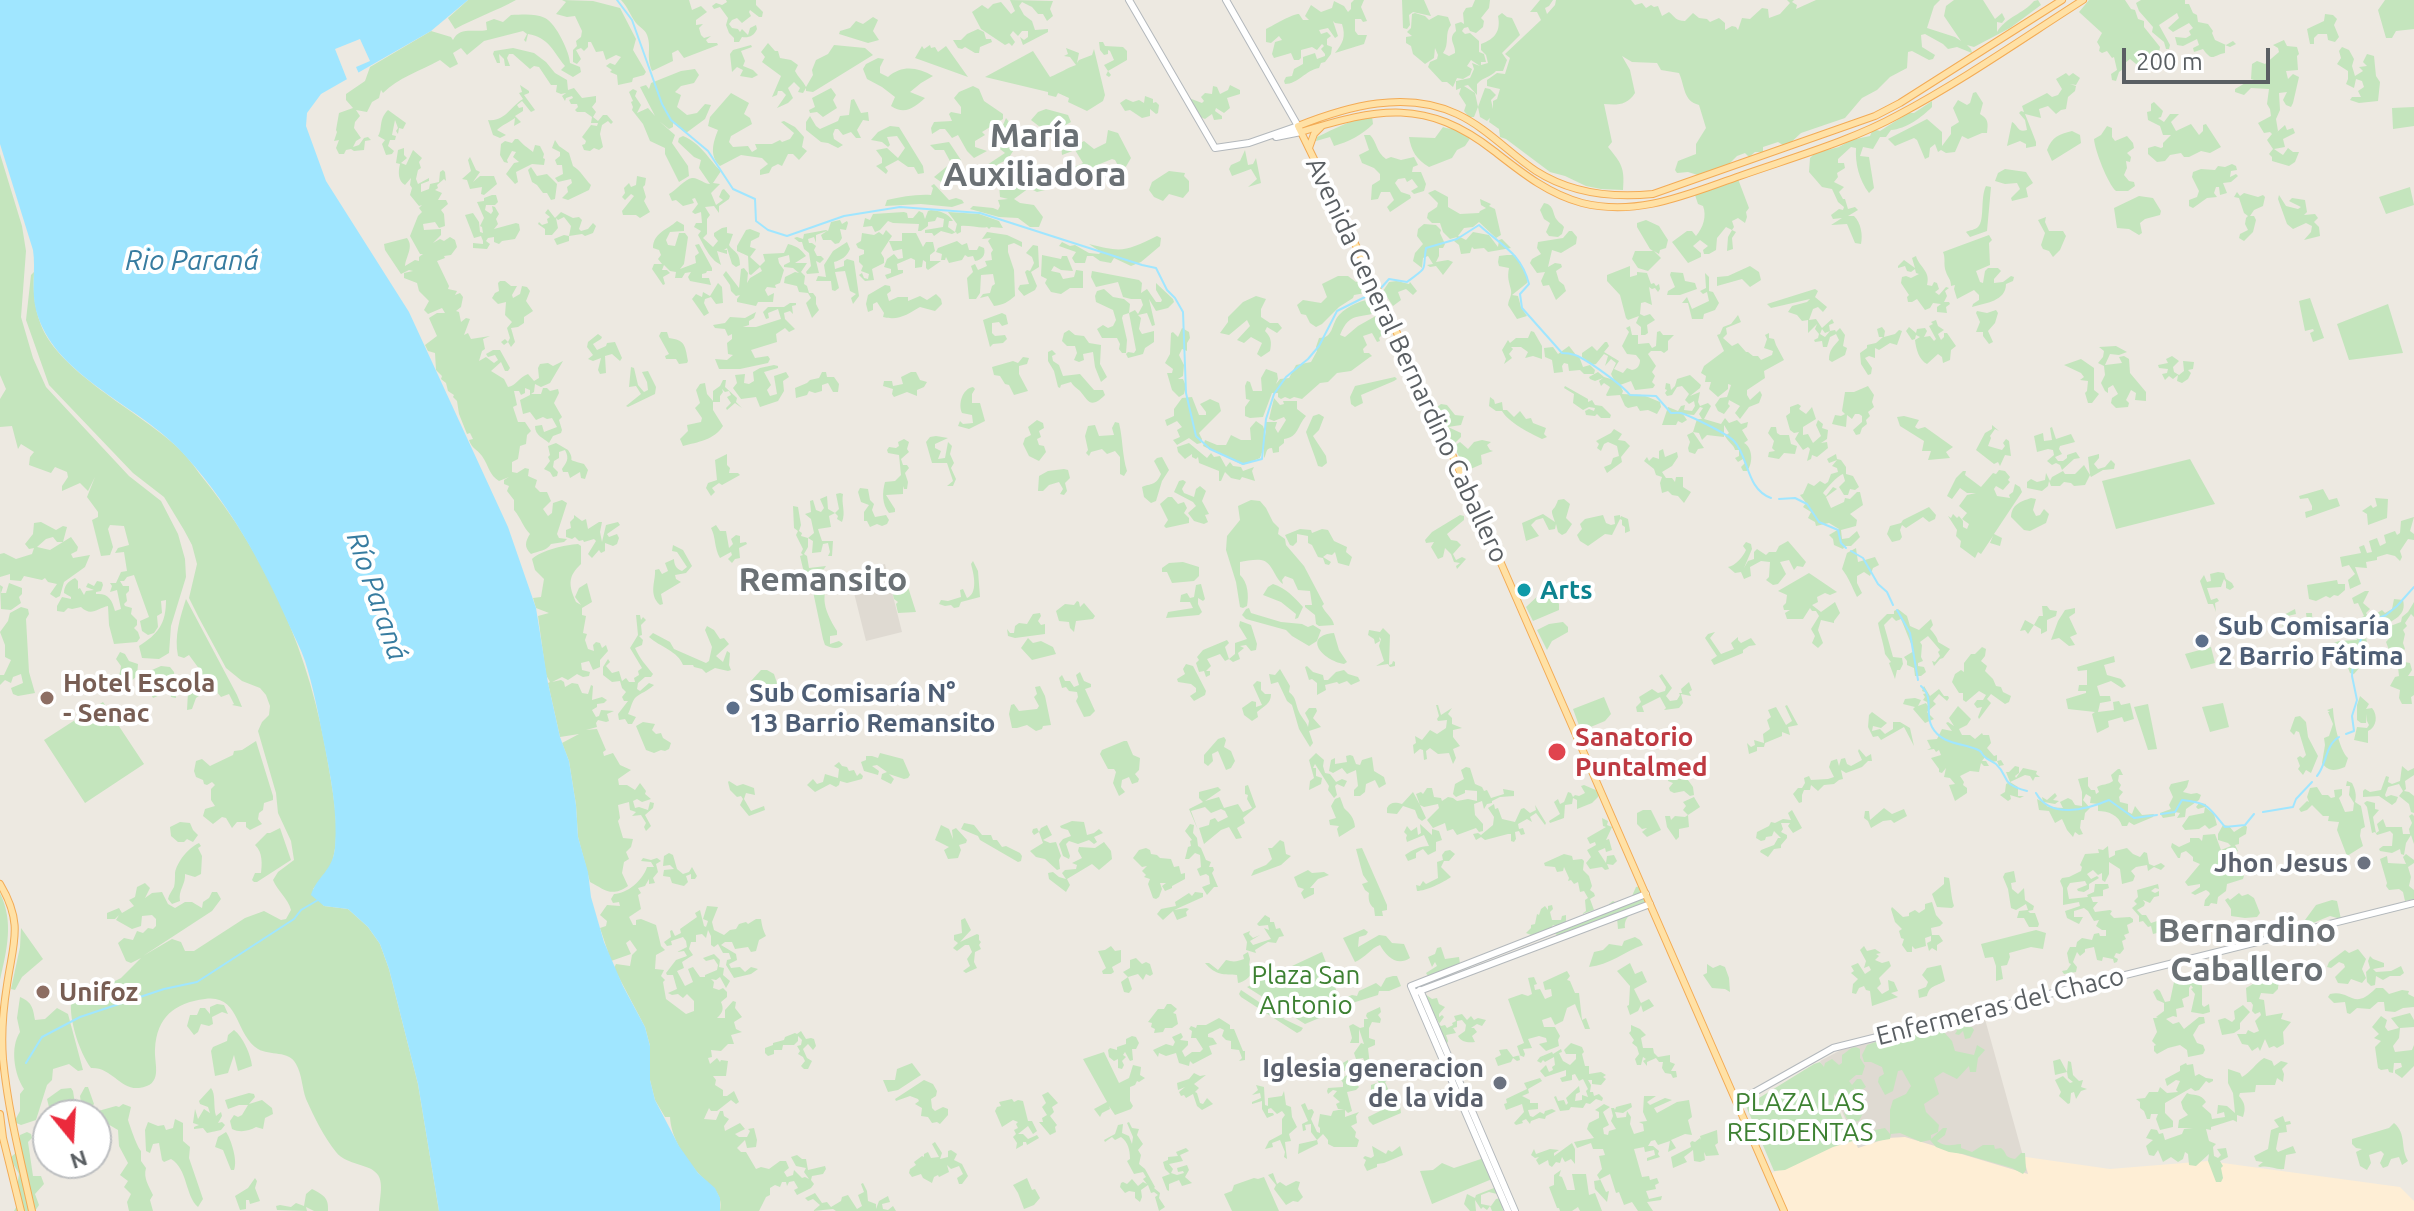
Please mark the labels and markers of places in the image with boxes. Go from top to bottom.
place label: Arts [1540,574,1592,606]
marker: Arts [1515,581,1533,599]
place label: Sub Comisaría 2 Barrio Fátima [2218,610,2404,672]
marker: Sub Comisaría 2 Barrio Fátima [2193,632,2211,650]
place label: Hotel Escola - Senac [63,667,215,728]
place label: Sub Comisaría N° 13 Barrio Remansito [749,677,995,738]
marker: Hotel Escola - Senac [38,689,56,707]
marker: Sub Comisaría N° 13 Barrio Remansito [724,699,742,717]
place label: Sanatorio Puntalmed [1575,721,1708,782]
marker: Sanatorio Puntalmed [1546,741,1568,763]
place label: Jhon Jesus [2214,847,2348,879]
marker: Jhon Jesus [2355,854,2373,872]
place label: Unifoz [59,976,138,1008]
marker: Unifoz [34,983,52,1001]
place label: Iglesia generacion de la vida [1262,1052,1484,1114]
marker: Iglesia generacion de la vida [1491,1074,1509,1092]

